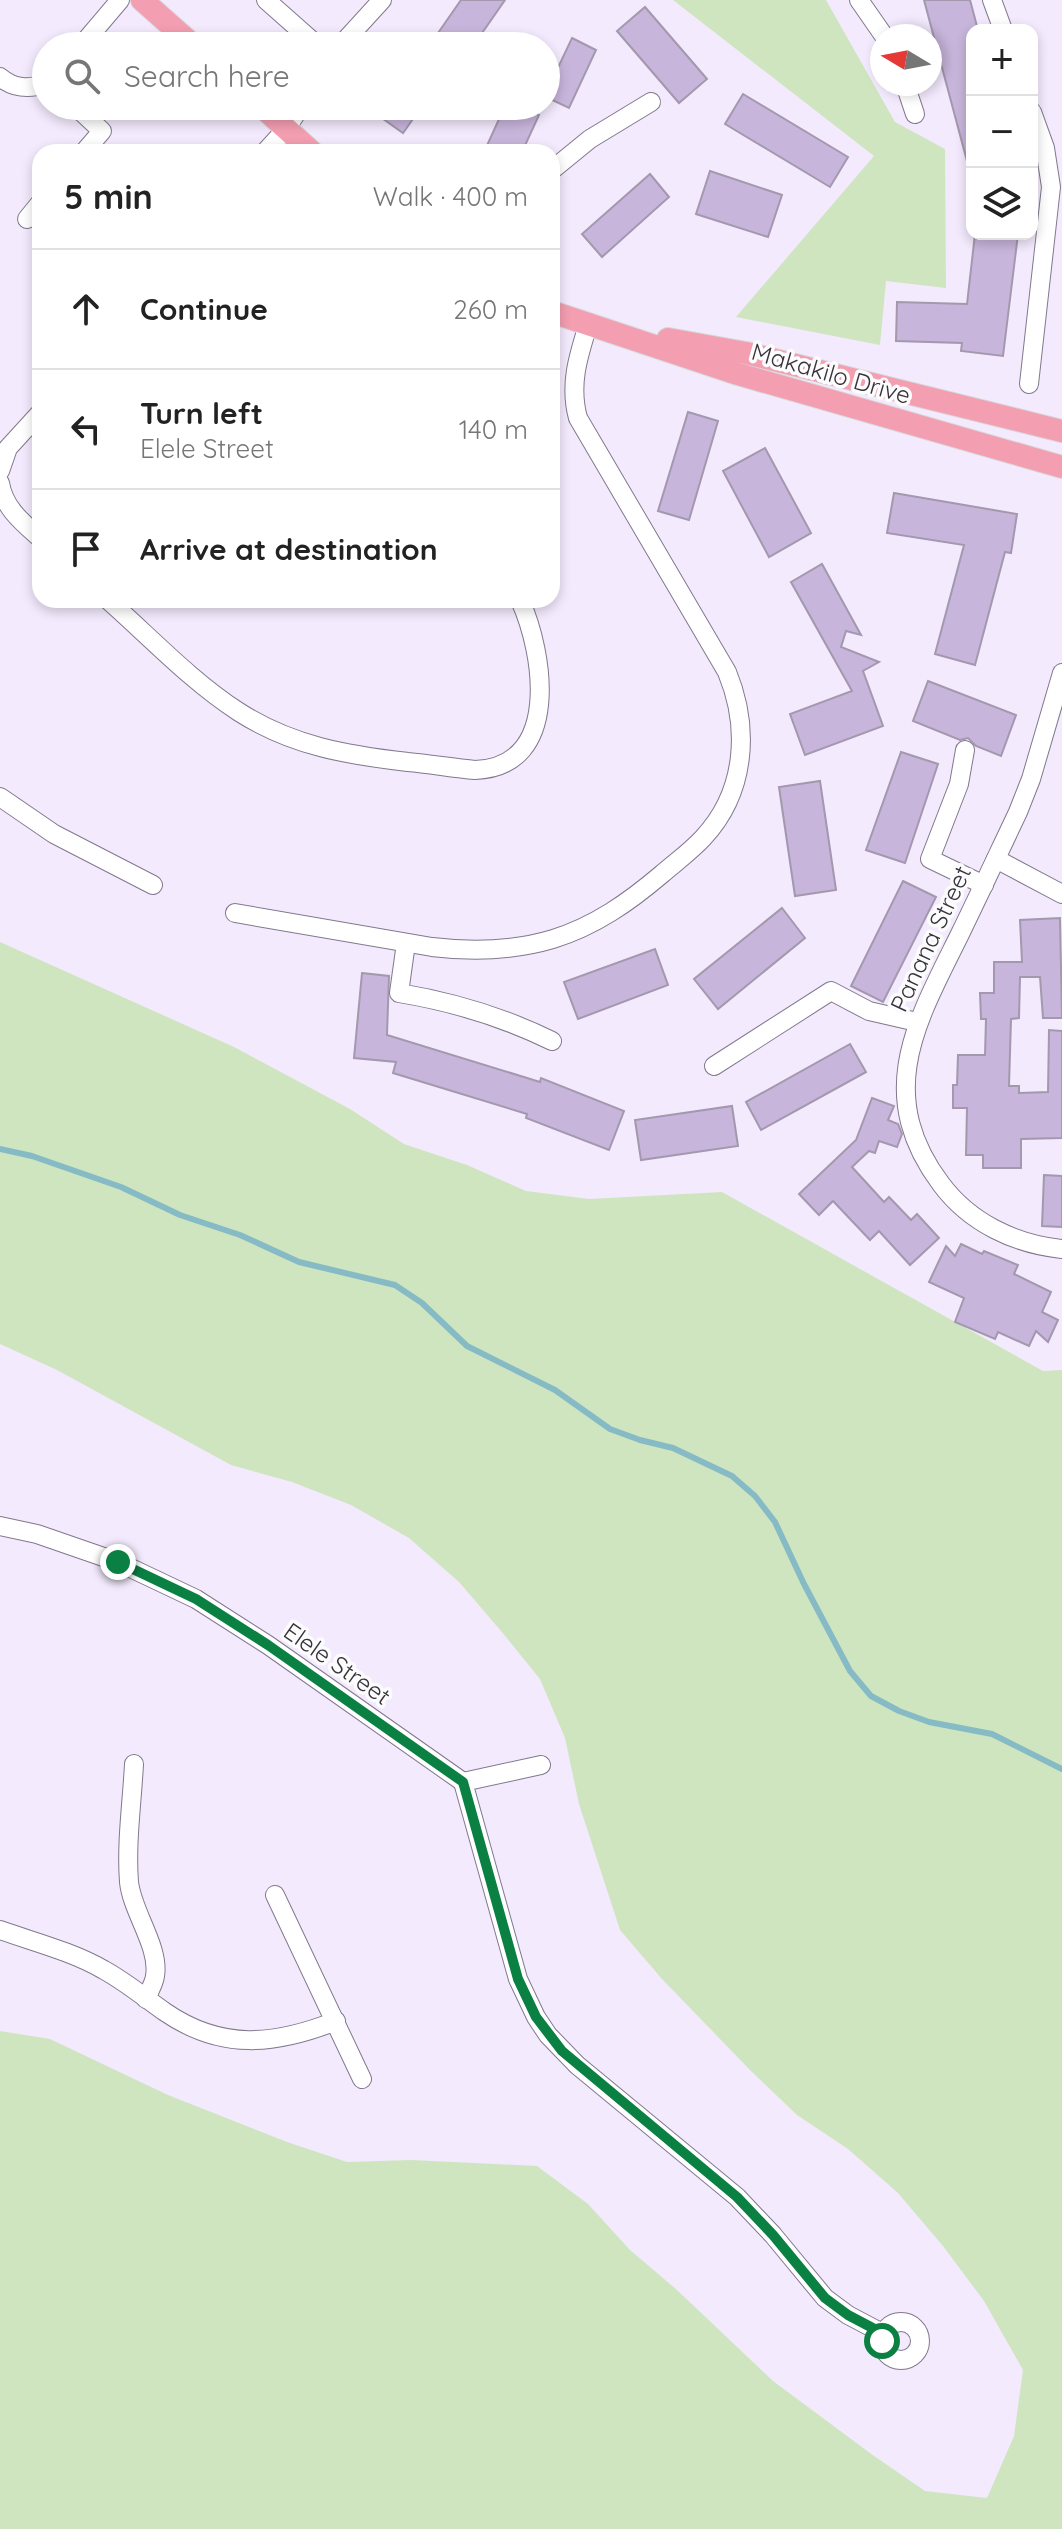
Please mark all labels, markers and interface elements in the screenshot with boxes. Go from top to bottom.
north arrow [870,24,942,96]
map controls [966,24,1038,240]
button: + [966,24,1038,96]
search box [32,32,560,120]
icon: search [60,54,104,98]
text: Search here [124,57,290,95]
button: − [966,96,1038,168]
button: layers [966,168,1038,240]
text: 5 min [64,175,153,218]
text: Walk · 400 m [373,180,528,213]
icon: ahead [64,287,108,331]
text: Continue [140,290,268,328]
text: 260 m [453,293,528,326]
street label: Makakilo Drive [748,336,914,410]
text: Turn left [140,394,263,432]
icon: left [64,407,108,451]
text: 140 m [459,413,528,446]
text: Elele Street [140,432,274,465]
icon: arrive [64,527,108,571]
text: Arrive at destination [140,530,438,568]
street label: Panana Street [883,861,977,1016]
route end [100,1544,136,1580]
street label: Elele Street [278,1615,397,1711]
route start [864,2323,900,2359]

